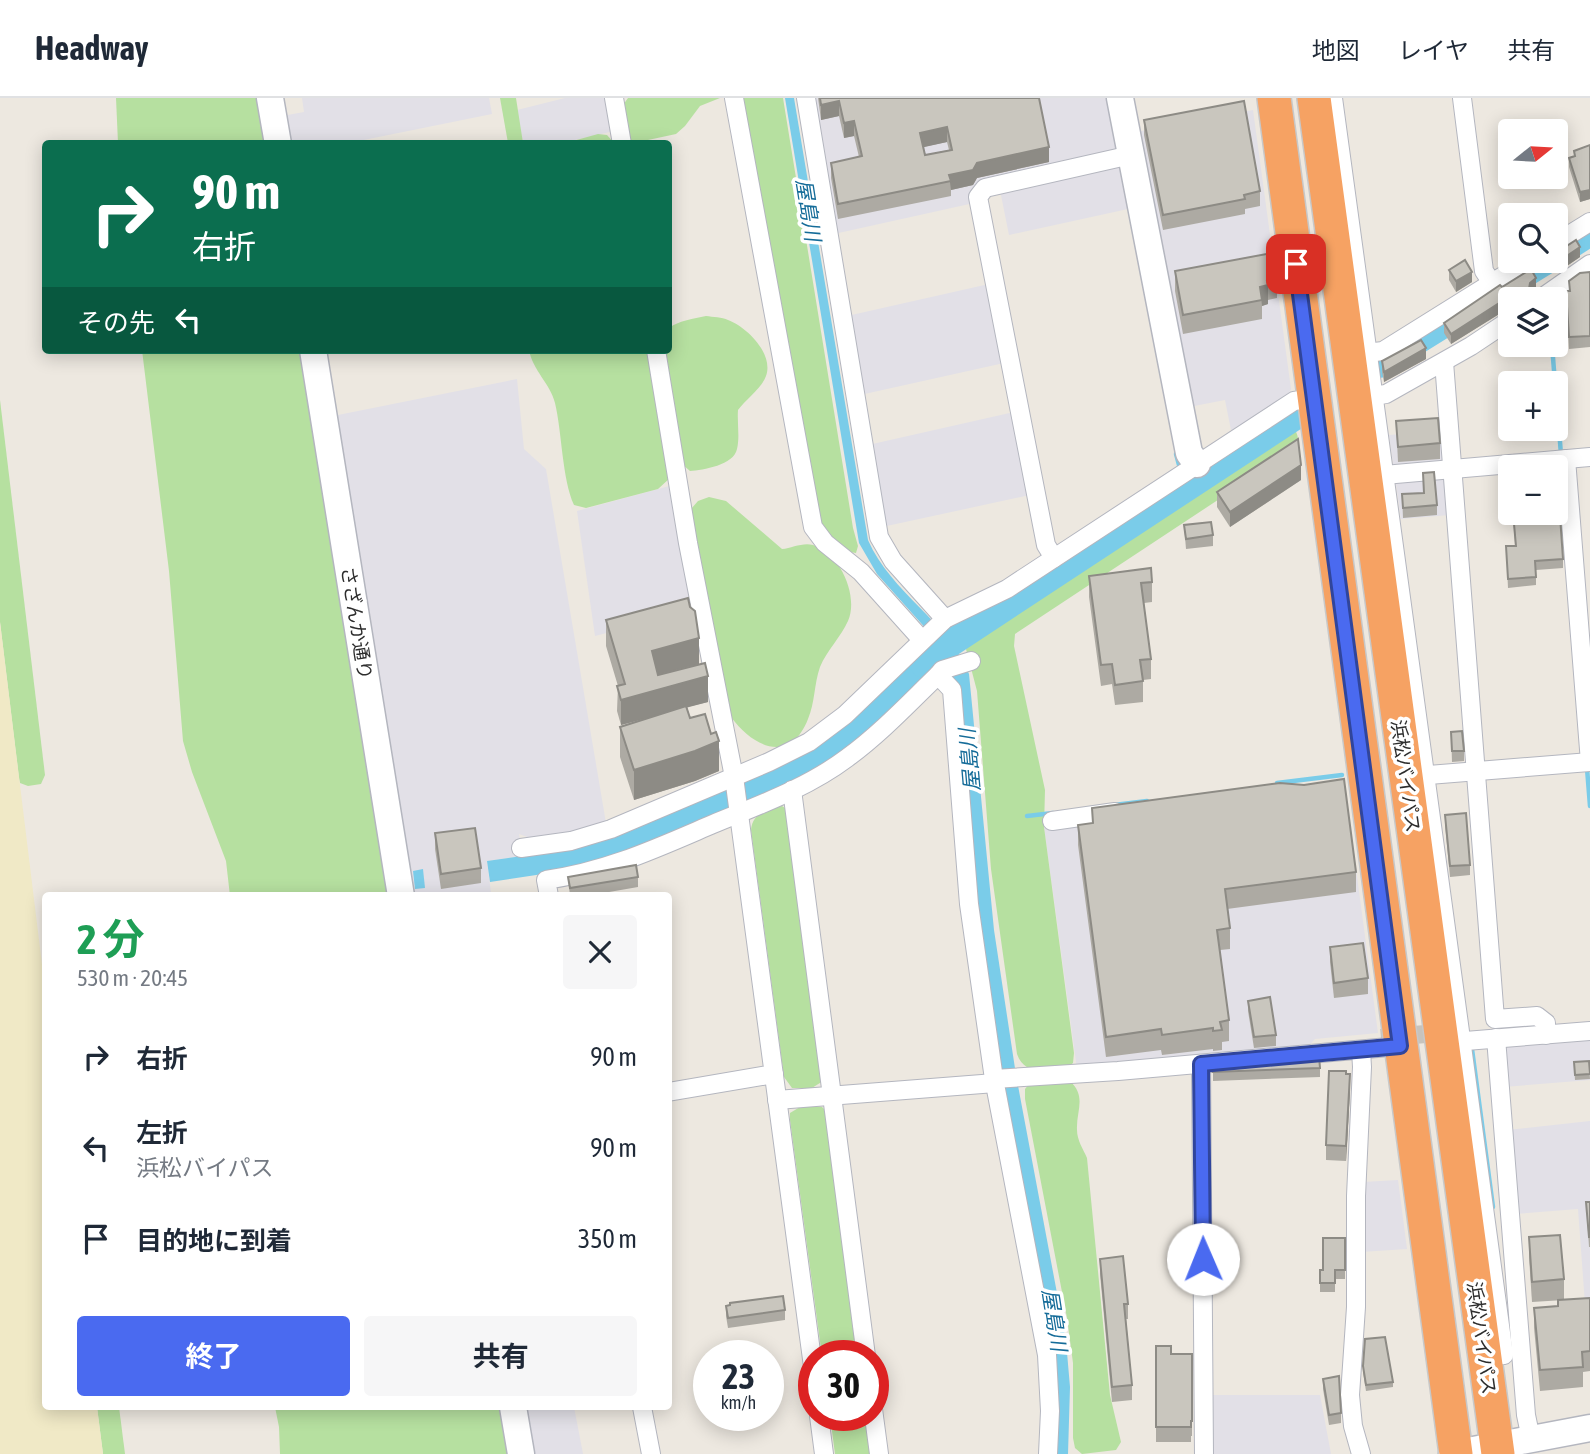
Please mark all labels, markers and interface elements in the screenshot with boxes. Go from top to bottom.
text: Headway [35,29,148,67]
text: 地図 [1312,37,1360,64]
text: レイヤ [1398,37,1469,64]
text: 共有 [1507,37,1555,64]
north arrow [1498,119,1568,189]
map controls [1498,119,1568,525]
text: 90 m [192,163,280,219]
icon: right [77,168,168,259]
water label: 屋島川 [792,177,826,245]
button: search [1498,203,1568,273]
text: 右折 [192,228,256,265]
pin [1266,234,1326,294]
icon: arrive [1277,245,1315,283]
button: layers [1498,287,1568,357]
icon: left [169,301,207,339]
text: その先 [77,308,155,338]
button: + [1498,371,1568,441]
button: − [1498,455,1568,525]
street label: さざんか通り [337,565,377,681]
street label: 浜松バイパス [1387,718,1425,834]
water label: 屋島川 [954,726,984,793]
text: 2 分 [77,915,145,963]
button: close [563,915,637,989]
text: 530 m · 20:45 [77,965,188,991]
icon: right [77,1038,115,1076]
text: 90 m [590,1042,637,1072]
text: 右折 [136,1044,188,1074]
text: 左折 [136,1118,188,1148]
icon: left [77,1129,115,1167]
text: 90 m [590,1133,637,1163]
text: 浜松バイパス [136,1155,274,1181]
icon: arrive [77,1220,115,1258]
position arrow [1166,1222,1240,1296]
text: 350 m [578,1224,637,1254]
text: 目的地に到着 [136,1226,292,1256]
street label: 浜松バイパス [1463,1280,1501,1396]
water label: 屋島川 [1038,1287,1072,1355]
button: 終了 [77,1316,350,1396]
button: 共有 [364,1316,637,1396]
speed limit sign: 30 [798,1340,889,1431]
text: 23 [722,1356,755,1396]
text: km/h [721,1392,756,1413]

